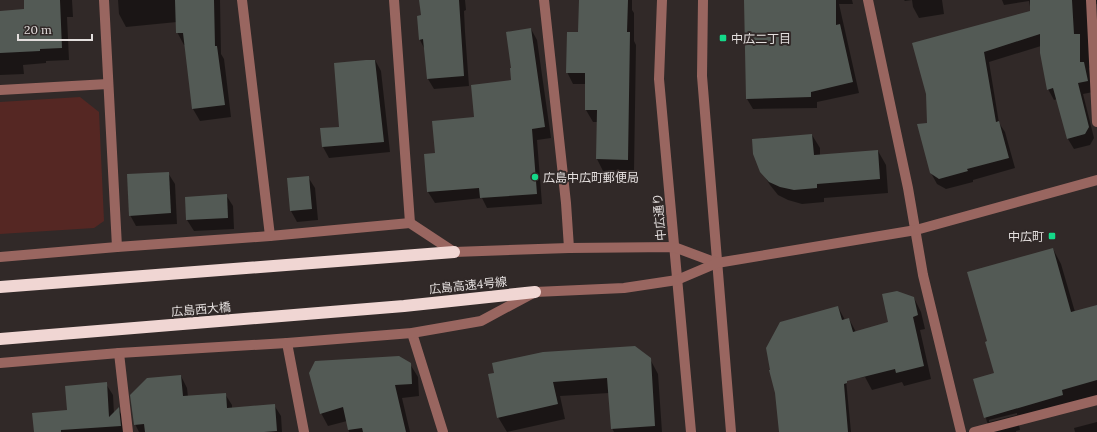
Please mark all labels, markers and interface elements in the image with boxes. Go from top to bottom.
scale bar [18,16,92,42]
text: 20 m [24,22,52,37]
place label: 中広二丁目 [731,31,791,46]
marker: 中広二丁目 [718,33,728,43]
place label: 広島中広町郵便局 [543,170,639,185]
marker: 広島中広町郵便局 [530,172,540,182]
street label: 中広通り [649,192,669,242]
place label: 中広町 [1008,229,1044,244]
marker: 中広町 [1047,231,1057,241]
street label: 広島高速4号線 [428,273,508,297]
street label: 広島西大橋 [170,299,232,319]

